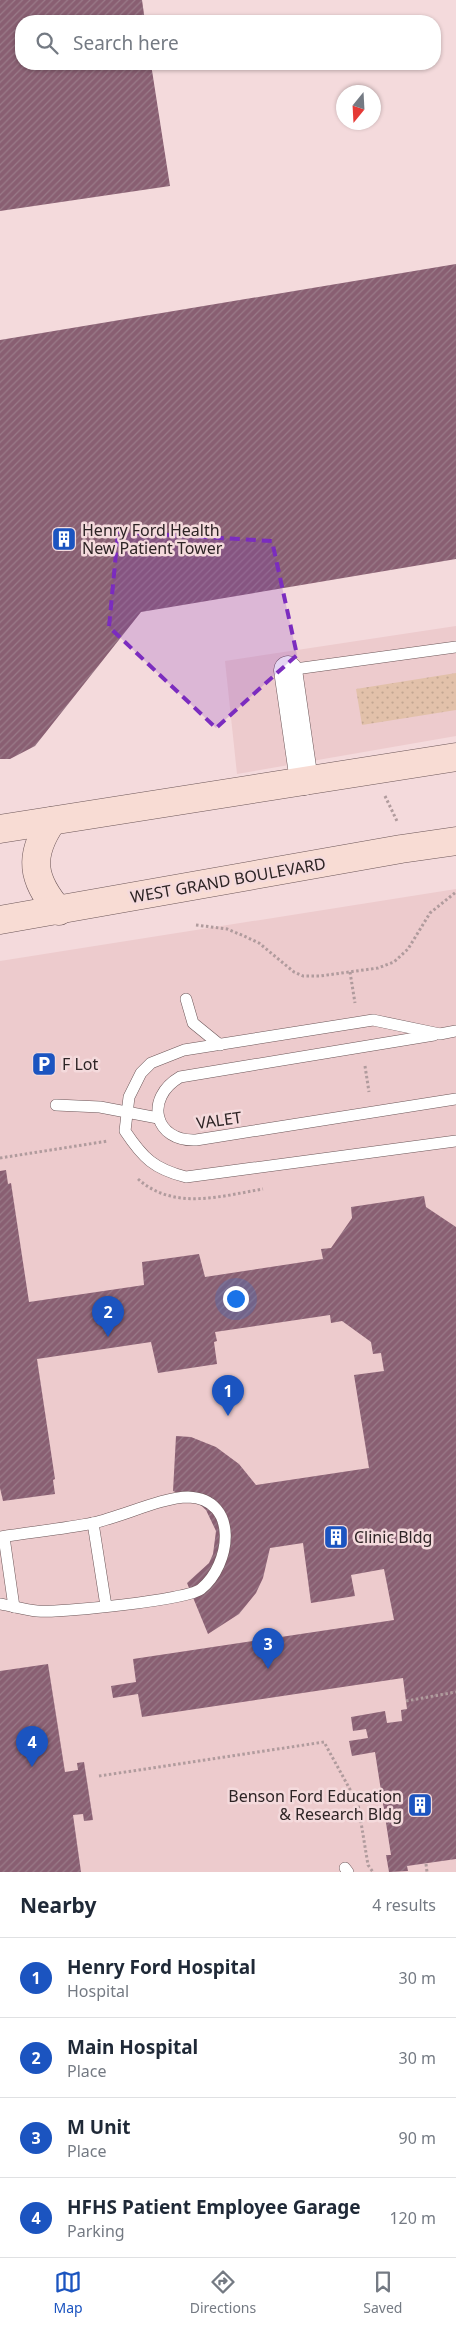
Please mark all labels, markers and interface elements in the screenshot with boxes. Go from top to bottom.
search box [15,15,441,70]
icon: search [33,29,61,57]
text: Search here [73,30,179,56]
north arrow [336,85,381,130]
place label: Henry Ford Health New Patient Tower [82,519,223,559]
building icon: Henry Ford Health New Patient Tower [51,526,77,552]
street label: WEST GRAND BOULEVARD [129,852,327,908]
parking icon: F Lot [31,1051,57,1077]
place label: F Lot [62,1053,99,1075]
street label: VALET [195,1106,243,1134]
your location [223,1286,249,1312]
pin: 2 [92,1296,124,1337]
pin: 1 [212,1375,244,1416]
building icon: Clinic Bldg [323,1524,349,1550]
place label: Clinic Bldg [354,1526,432,1548]
pin: 3 [252,1628,284,1669]
pin: 4 [16,1726,48,1767]
place label: Benson Ford Education & Research Bldg [228,1785,402,1825]
building icon: Benson Ford Education & Research Bldg [407,1792,433,1818]
text: Nearby [20,1891,96,1919]
text: 4 results [372,1894,436,1916]
text: Henry Ford Hospital [67,1954,256,1980]
text: 1 [31,1967,41,1989]
text: 30 m [399,1967,436,1989]
text: Hospital [67,1980,129,2002]
text: Main Hospital [67,2034,198,2060]
text: 2 [31,2047,41,2069]
text: 30 m [399,2047,436,2069]
text: Place [67,2060,107,2082]
text: M Unit [67,2114,131,2140]
text: 3 [31,2127,41,2149]
text: 90 m [399,2127,436,2149]
text: Place [67,2140,107,2162]
text: HFHS Patient Employee Garage [67,2194,361,2220]
text: 4 [31,2207,41,2229]
text: 120 m [389,2207,436,2229]
text: Parking [67,2220,125,2242]
tab: Map [54,2268,83,2317]
tab: Directions [190,2268,256,2317]
tab: Saved [363,2268,402,2317]

